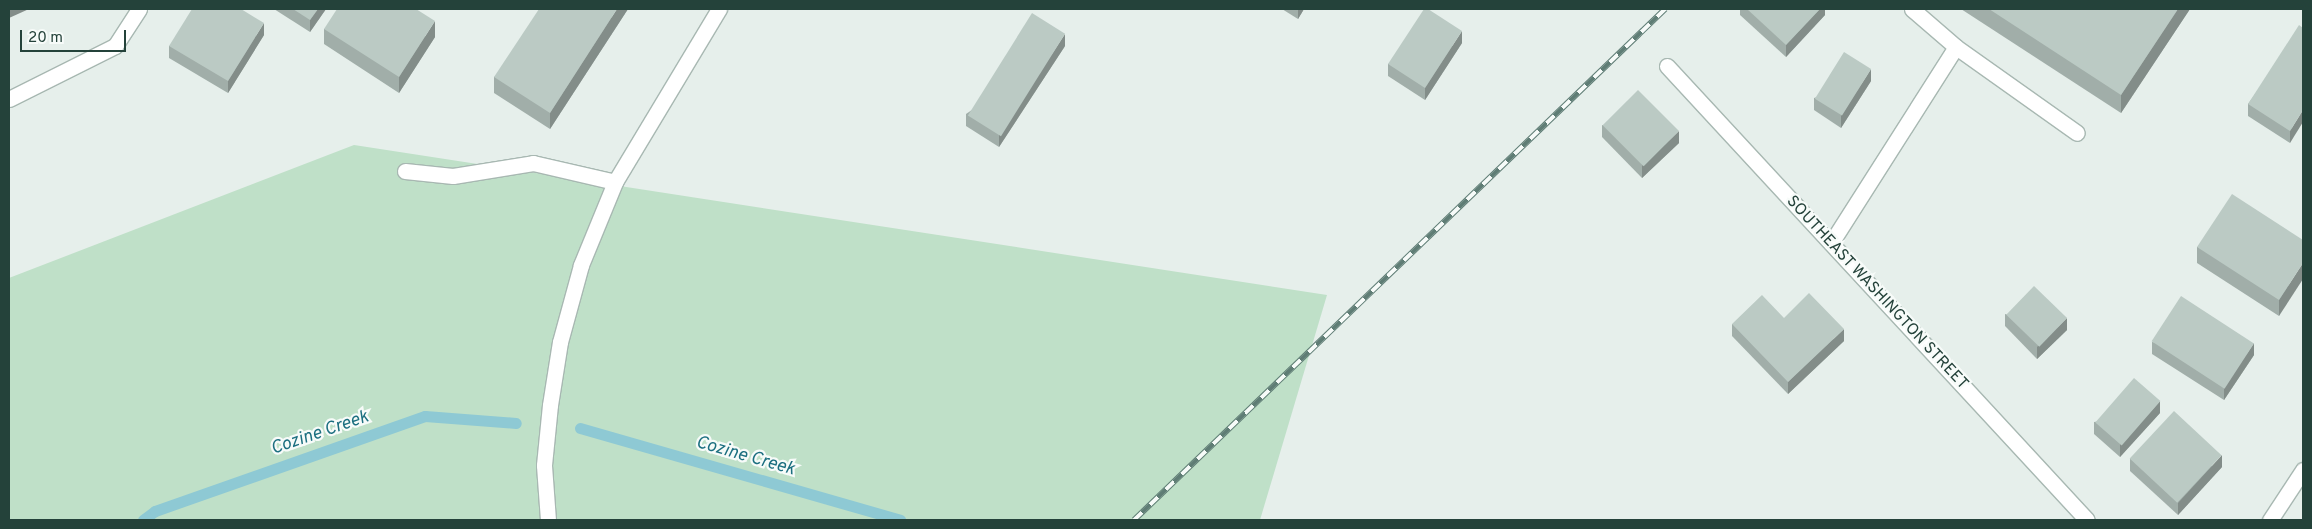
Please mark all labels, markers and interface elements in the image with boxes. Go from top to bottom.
scale bar [22,20,129,52]
text: 20 m [28,29,63,48]
street label: SOUTHEAST WASHINGTON STREET [1782,192,1972,394]
water label: Cozine Creek [268,407,372,461]
water label: Cozine Creek [693,433,797,481]

